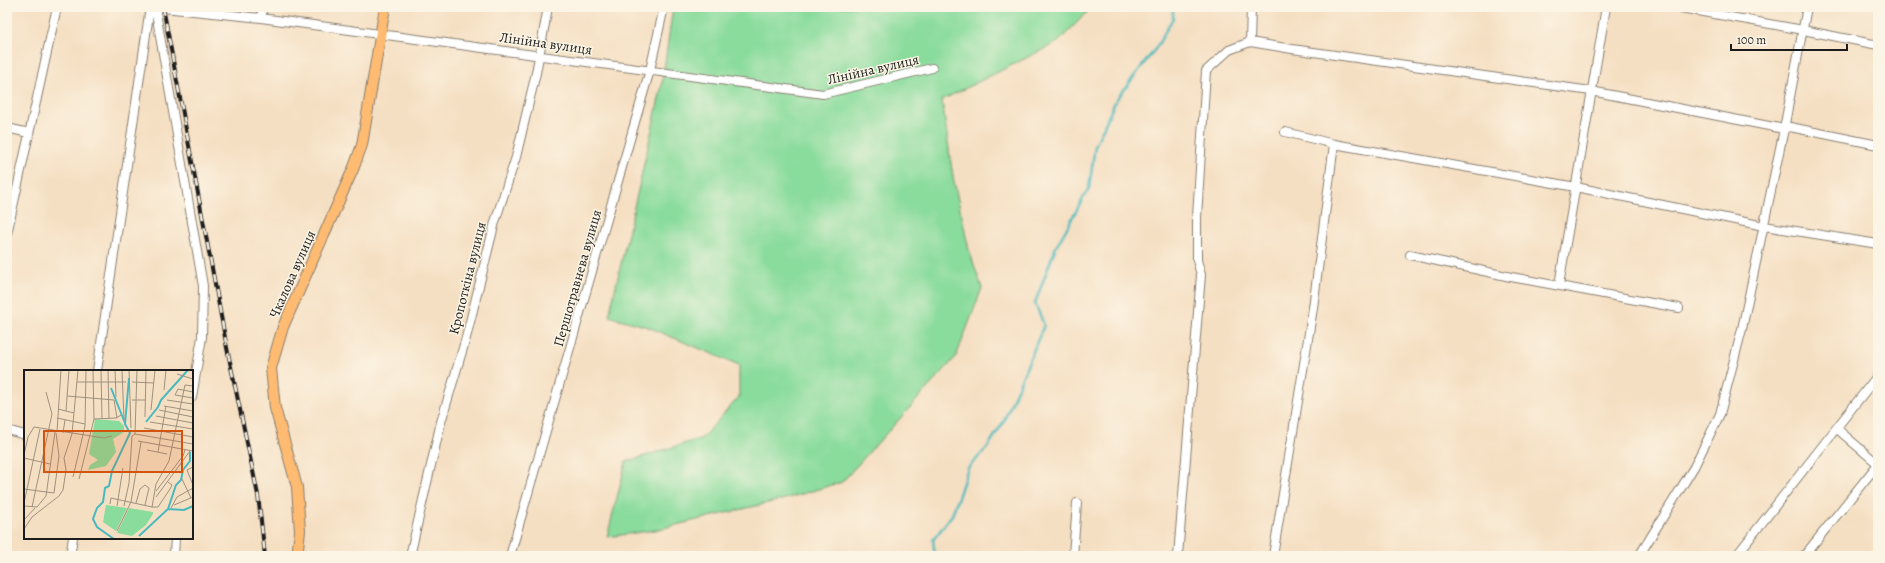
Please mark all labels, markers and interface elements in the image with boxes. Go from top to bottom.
scale bar [1731,26,1847,52]
street label: Лінійна вулиця [498,28,594,59]
text: 100 m [1737,32,1766,48]
street label: Лінійна вулиця [826,50,921,89]
street label: Першотравнева вулиця [549,207,606,349]
street label: Кропоткіна вулиця [444,219,491,337]
street label: Чкалова вулиця [265,227,320,321]
inset map [24,370,193,539]

